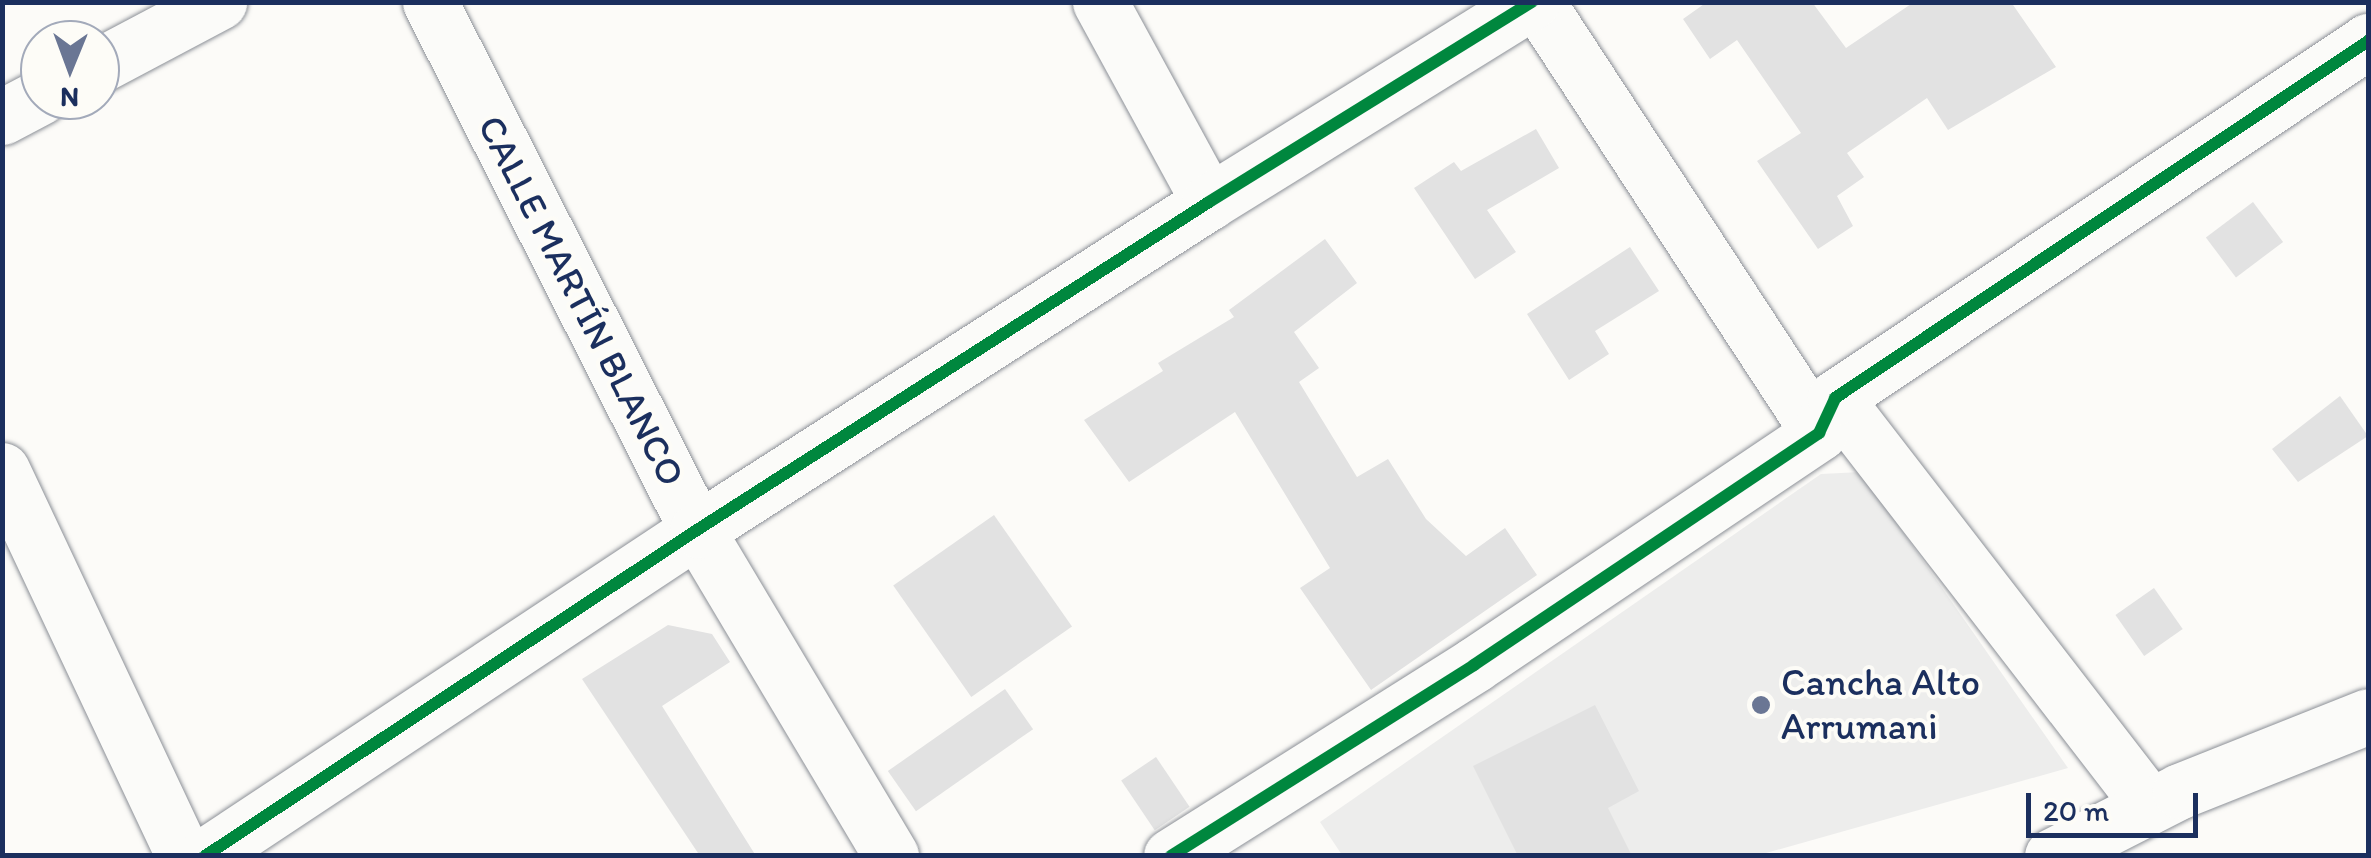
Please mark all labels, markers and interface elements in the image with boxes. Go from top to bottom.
north arrow [20,20,120,120]
text: N [60,81,79,115]
street label: CALLE MARTÍN BLANCO [468,108,694,494]
place label: Cancha Alto Arrumani [1781,660,1980,749]
marker: Cancha Alto Arrumani [1750,694,1772,716]
scale bar [2031,773,2204,835]
text: 20 m [2043,792,2109,829]

